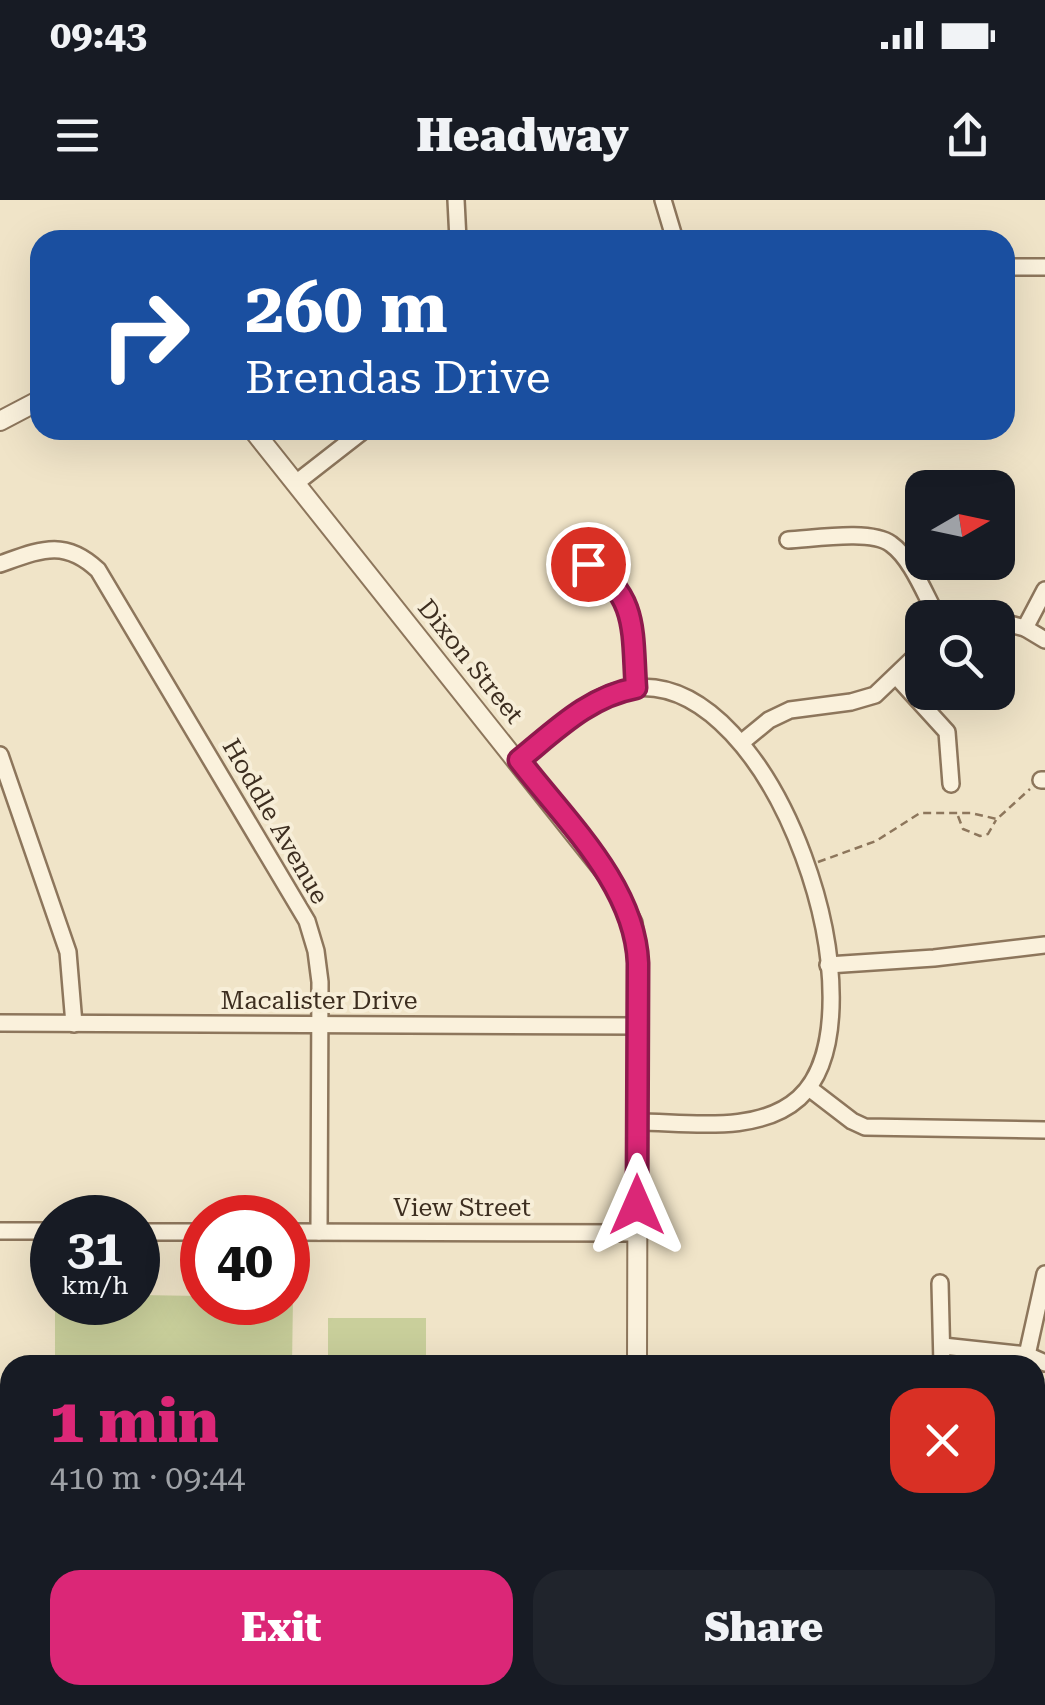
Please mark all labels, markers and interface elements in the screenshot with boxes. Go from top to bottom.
text: 09:43 [50,13,147,57]
icon: menu [50,108,105,163]
icon: share [940,108,995,163]
text: Headway [416,109,629,162]
text: 260 m [245,267,448,349]
icon: right [80,270,210,400]
text: Brendas Drive [245,351,550,404]
north arrow [905,470,1015,580]
map controls [905,470,1015,710]
pin [546,522,631,607]
icon: arrive [561,537,616,592]
street label: Dixon Street [412,594,529,729]
button: search [905,600,1015,710]
street label: Hoddle Avenue [217,734,334,909]
street label: Macalister Drive [221,986,417,1015]
position arrow [585,1153,689,1257]
street label: View Street [393,1193,531,1222]
speed limit sign: 40 [180,1195,310,1325]
text: 31 [67,1219,123,1277]
text: km/h [62,1271,128,1300]
text: 1 min [50,1386,219,1457]
button: close [890,1388,995,1493]
text: 410 m · 09:44 [50,1459,245,1497]
button: Exit [50,1570,513,1685]
button: Share [533,1570,995,1685]

